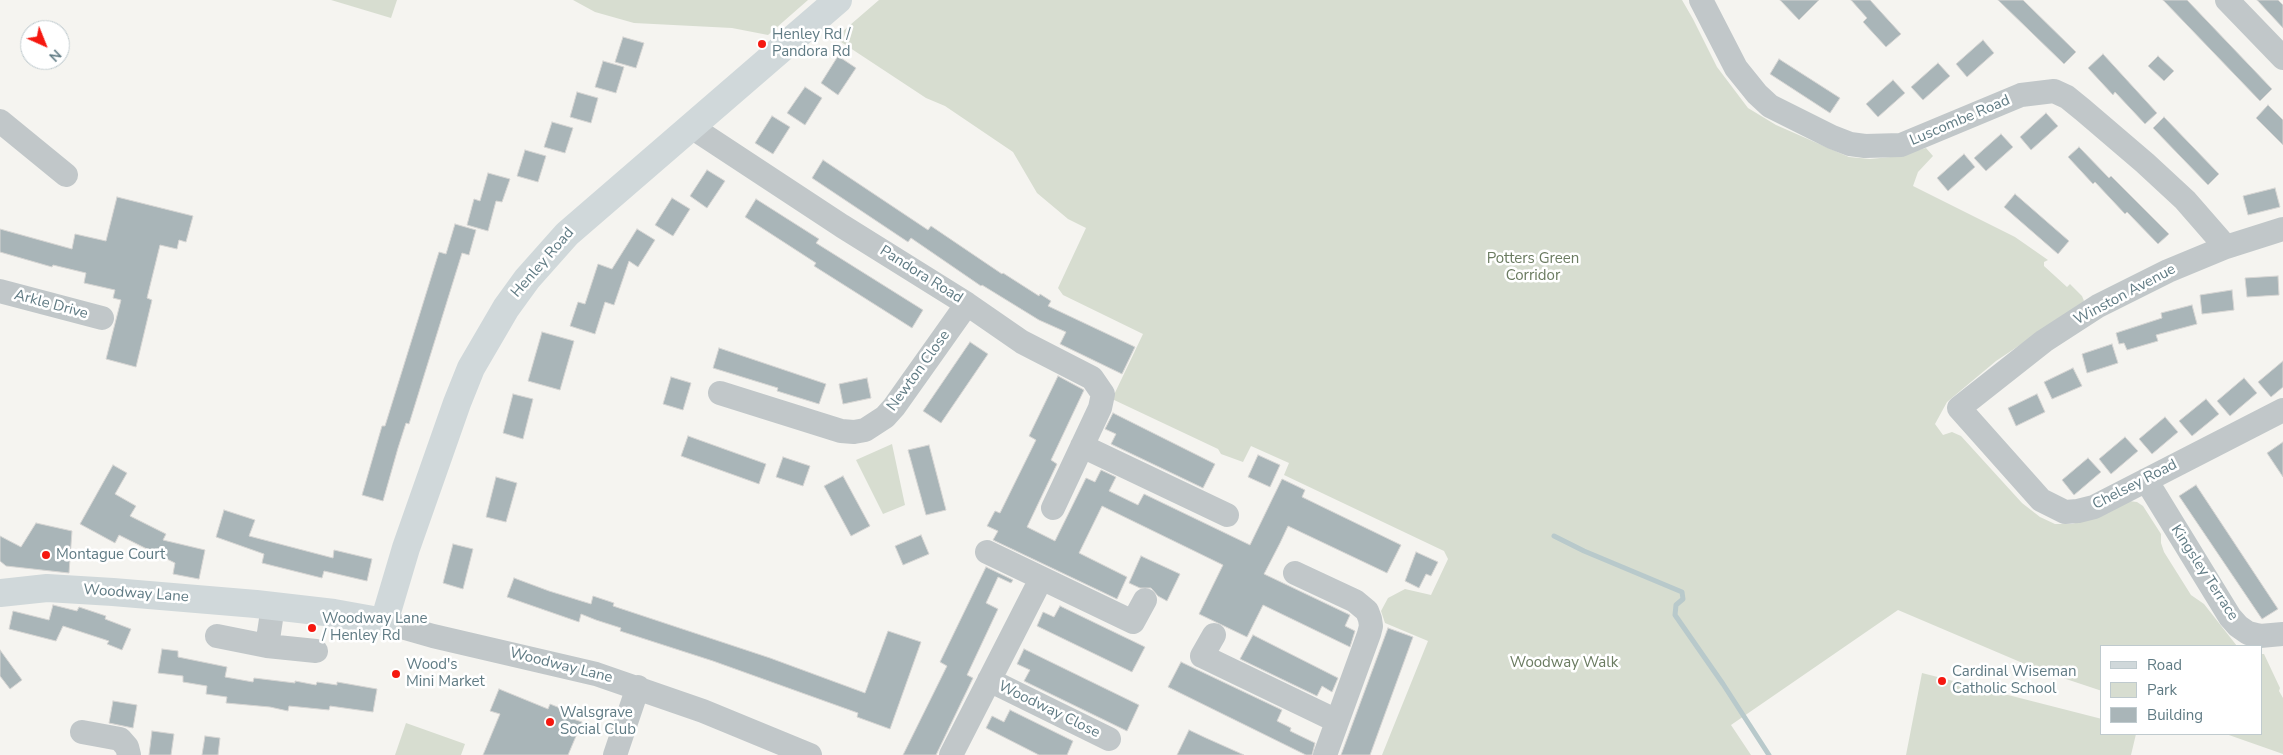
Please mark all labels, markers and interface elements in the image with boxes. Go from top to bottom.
north arrow [20,20,70,70]
place label: Henley Rd / Pandora Rd [772,26,850,61]
marker: Henley Rd / Pandora Rd [756,38,768,50]
text: N [45,45,65,66]
street label: Luscombe Road [1907,92,2013,150]
street label: Henley Road [508,224,578,302]
street label: Pandora Road [876,242,966,308]
park label: Potters Green Corridor [1487,250,1579,285]
street label: Winston Avenue [2071,261,2179,329]
street label: Arkle Drive [12,287,90,323]
street label: Newton Close [884,327,954,415]
street label: Chelsey Road [2090,456,2180,514]
street label: Kingsley Terrace [2166,522,2242,624]
place label: Montague Court [56,546,165,564]
marker: Montague Court [40,549,52,561]
street label: Woodway Lane [83,581,189,607]
place label: Woodway Lane / Henley Rd [322,610,428,645]
marker: Woodway Lane / Henley Rd [306,622,318,634]
street label: Woodway Lane [508,644,614,688]
legend [2100,645,2263,735]
park label: Woodway Walk [1510,654,1618,672]
text: Road [2147,655,2182,675]
place label: Wood's Mini Market [406,656,485,691]
place label: Cardinal Wiseman Catholic School [1952,663,2077,698]
marker: Wood's Mini Market [390,668,402,680]
marker: Cardinal Wiseman Catholic School [1936,675,1948,687]
street label: Woodway Close [995,678,1103,742]
text: Park [2147,680,2177,700]
place label: Walsgrave Social Club [560,704,636,739]
text: Building [2147,705,2203,725]
marker: Walsgrave Social Club [544,716,556,728]

